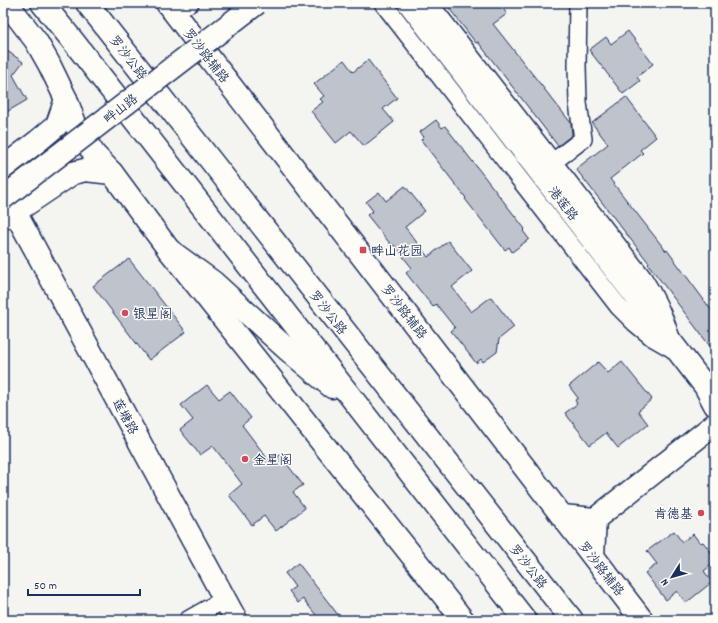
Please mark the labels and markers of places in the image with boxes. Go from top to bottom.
place label: 畔山花园 [371,243,423,262]
marker: 畔山花园 [358,245,368,255]
place label: 银星阁 [133,306,172,325]
marker: 银星阁 [120,308,130,318]
place label: 金星阁 [253,452,292,471]
marker: 金星阁 [240,454,250,464]
place label: 肯德基 [654,506,693,525]
marker: 肯德基 [696,508,706,518]

